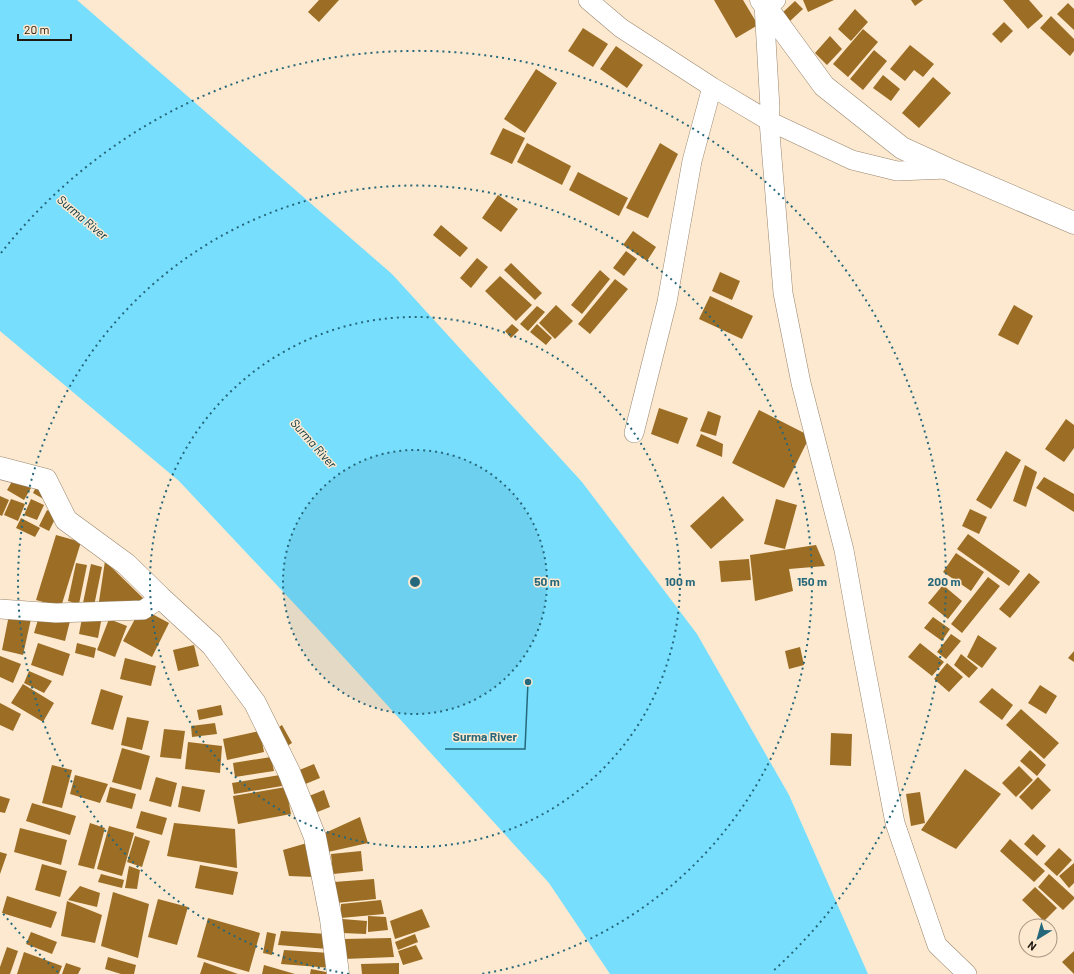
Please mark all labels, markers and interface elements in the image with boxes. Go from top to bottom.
scale bar [18,16,71,42]
text: 20 m [24,22,50,36]
water label: Surma River [55,192,112,243]
water label: Surma River [288,415,340,471]
text: 50 m [534,574,560,588]
text: 100 m [665,574,695,588]
text: 150 m [797,574,827,588]
text: 200 m [928,574,960,588]
centre of rings [408,575,422,589]
callout: Surma River [445,725,525,749]
text: Surma River [453,729,518,743]
north arrow [1018,918,1058,958]
text: N [1025,939,1039,954]

